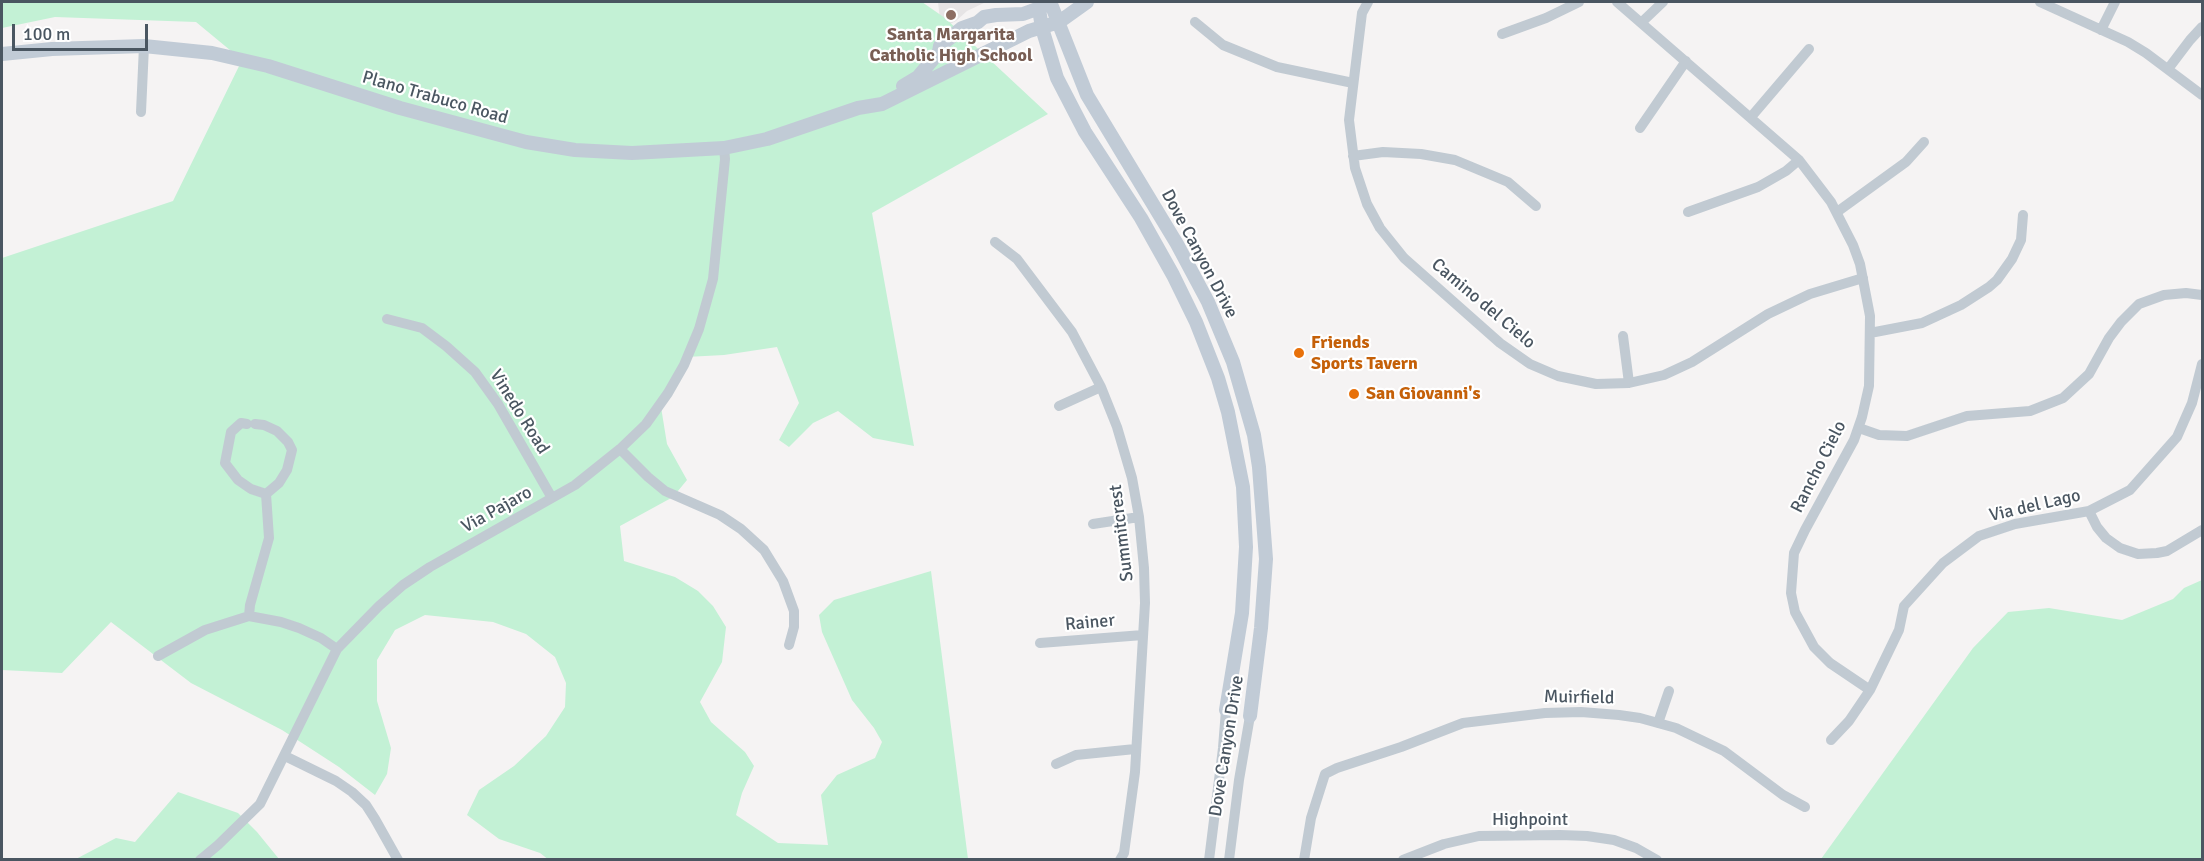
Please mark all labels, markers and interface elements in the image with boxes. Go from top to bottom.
marker: Santa Margarita Catholic High School [944,8,958,22]
scale bar [15,12,152,50]
text: 100 m [23,23,70,45]
place label: Santa Margarita Catholic High School [869,24,1033,66]
street label: Plano Trabuco Road [359,67,511,129]
street label: Dove Canyon Drive [1156,186,1242,322]
street label: Camino del Cielo [1427,254,1539,354]
place label: Friends Sports Tavern [1311,332,1418,374]
marker: Friends Sports Tavern [1292,346,1306,360]
street label: Vinedo Road [485,366,553,458]
place label: San Giovanni's [1366,383,1480,405]
marker: San Giovanni's [1347,387,1361,401]
street label: Rancho Cielo [1787,417,1851,517]
street label: Via Pajaro [458,482,536,538]
street label: Summitcrest [1105,483,1139,583]
street label: Via del Lago [1987,485,2083,527]
street label: Rainer [1064,610,1116,636]
street label: Dove Canyon Drive [1205,674,1249,818]
street label: Muirfield [1544,687,1614,709]
street label: Highpoint [1492,809,1568,831]

